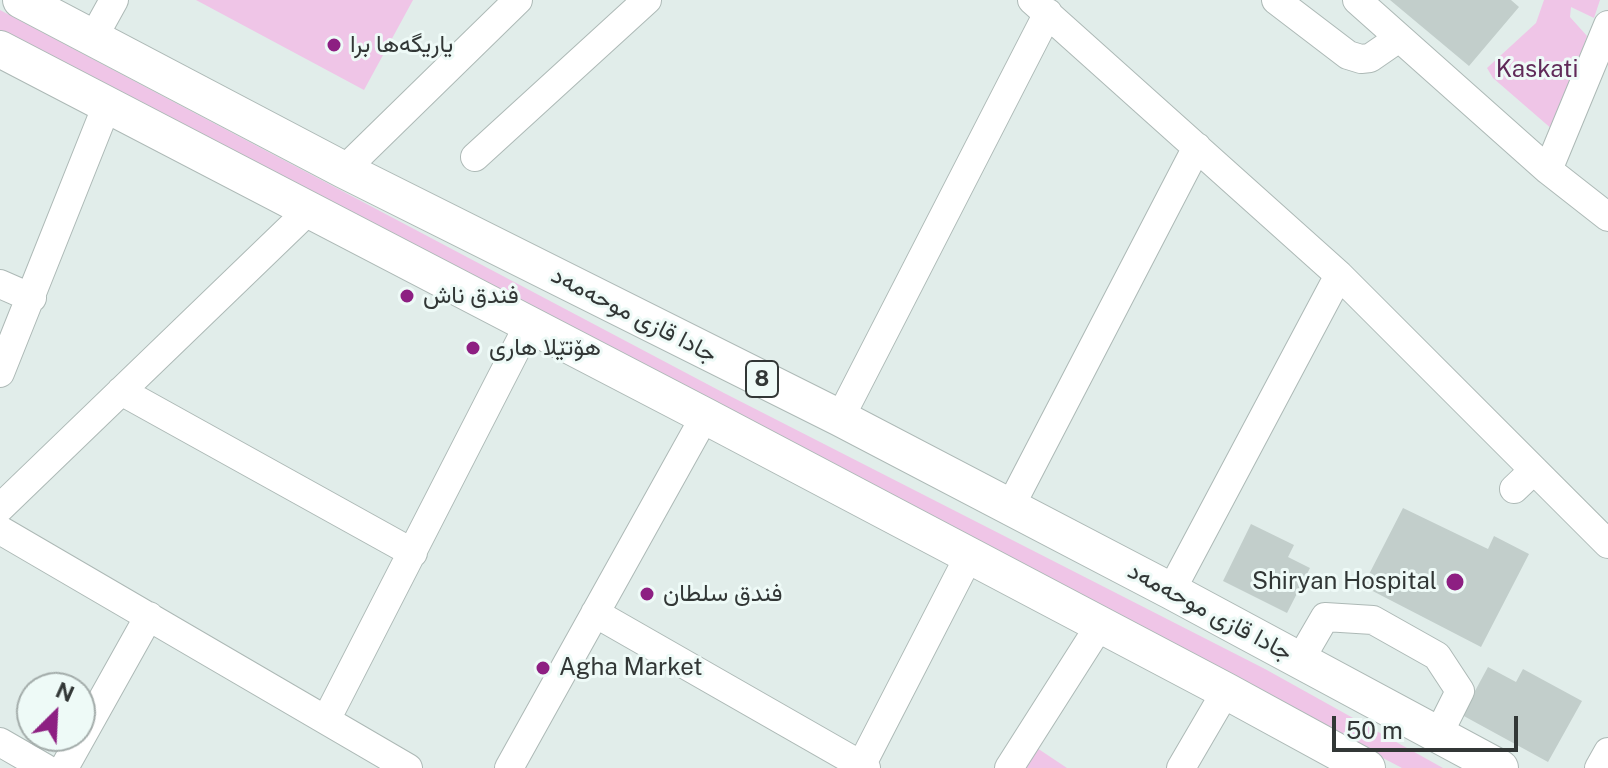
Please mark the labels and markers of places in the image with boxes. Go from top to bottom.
place label: یاریگەها برا [350,31,453,59]
marker: یاریگەها برا [325,36,343,54]
place label: فندق ناش [423,282,519,310]
marker: فندق ناش [398,287,416,305]
place label: هۆتێلا هاری [489,334,601,362]
marker: هۆتێلا هاری [464,339,482,357]
place label: Shiryan Hospital [1252,568,1437,596]
marker: Shiryan Hospital [1444,571,1466,593]
place label: فندق سلطان [663,580,783,608]
marker: فندق سلطان [638,585,656,603]
place label: Agha Market [559,654,703,682]
marker: Agha Market [534,659,552,677]

